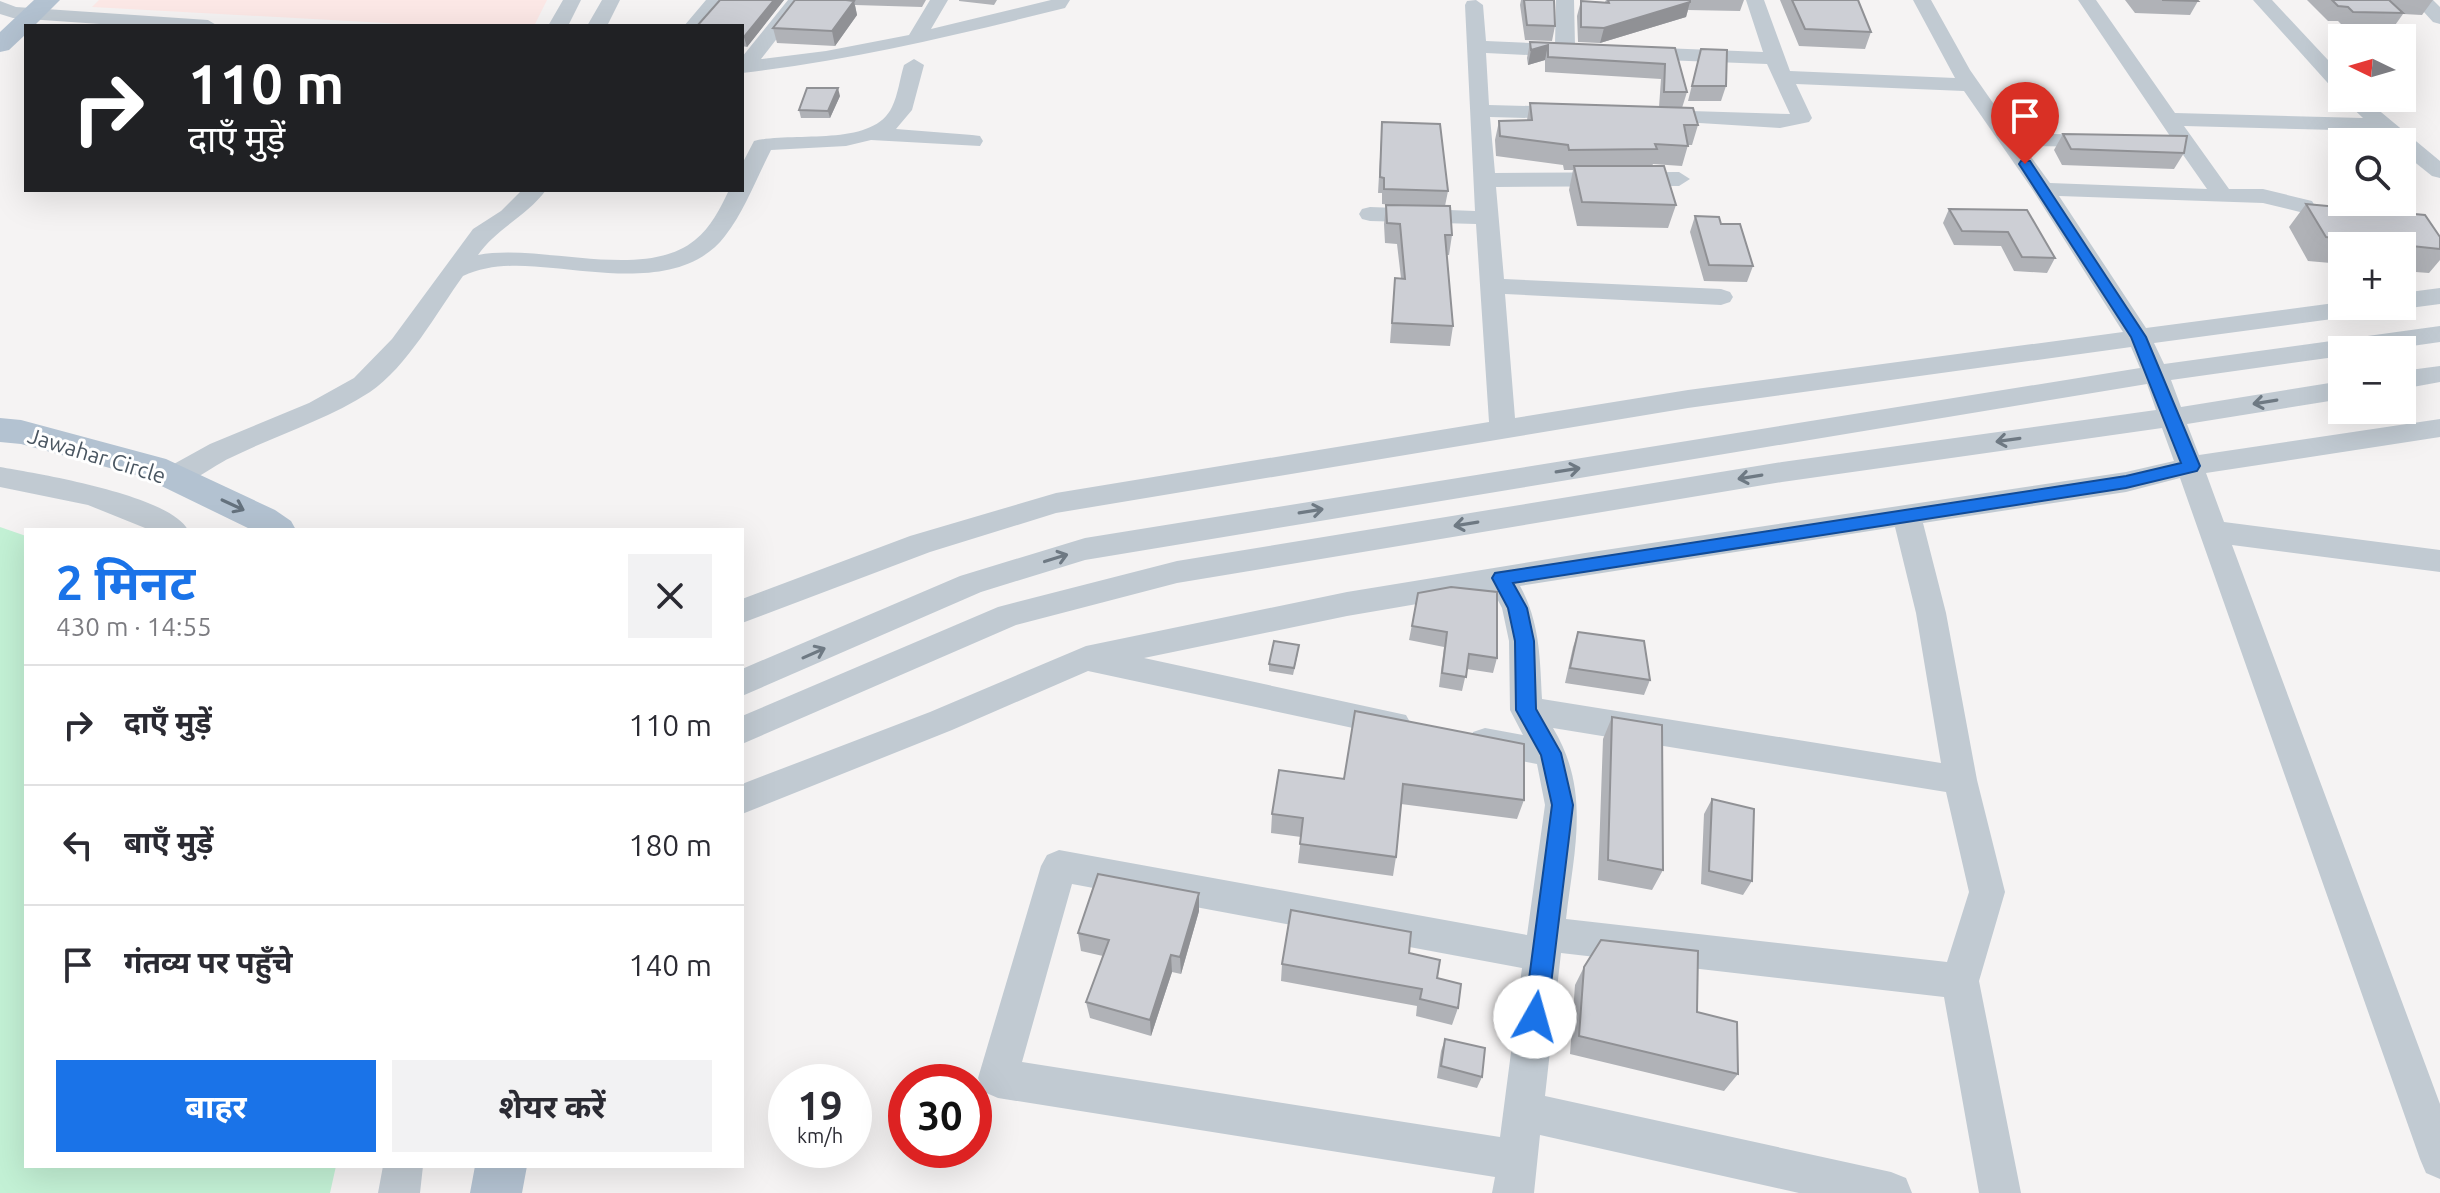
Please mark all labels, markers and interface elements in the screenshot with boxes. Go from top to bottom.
north arrow [2328,24,2416,112]
map controls [2328,24,2416,424]
text: 110 m [188,52,344,115]
icon: right [56,56,160,160]
pin [1991,82,2059,164]
icon: arrive [2003,94,2047,138]
text: दाएँ मुड़ें [188,118,285,159]
button: search [2328,128,2416,216]
button: + [2328,232,2416,320]
button: − [2328,336,2416,424]
one-way arrow [2253,395,2278,410]
street label: Jawahar Circle [25,422,169,488]
one-way arrow [1996,433,2021,448]
one-way arrow [1555,462,1580,477]
one-way arrow [1738,470,1764,485]
one-way arrow [221,498,245,513]
one-way arrow [1298,503,1323,518]
one-way arrow [1454,517,1479,532]
one-way arrow [1042,550,1068,565]
button: close [628,554,712,638]
text: 2 मिनट [56,555,195,609]
text: 430 m · 14:55 [56,612,212,641]
one-way arrow [801,644,826,659]
icon: right [56,703,100,747]
text: दाएँ मुड़ें [124,705,212,739]
text: 110 m [628,708,712,742]
icon: left [56,823,100,867]
text: बाएँ मुड़ें [124,825,213,859]
text: 180 m [628,828,712,862]
icon: arrive [56,943,100,987]
text: गंतव्य पर पहुँचे [124,945,292,979]
text: 140 m [628,948,712,982]
position arrow [1493,975,1577,1059]
button: बाहर [56,1060,376,1152]
button: शेयर करें [392,1060,712,1152]
speed limit sign: 30 [888,1064,992,1168]
text: 19 [797,1083,843,1128]
text: km/h [797,1124,843,1147]

